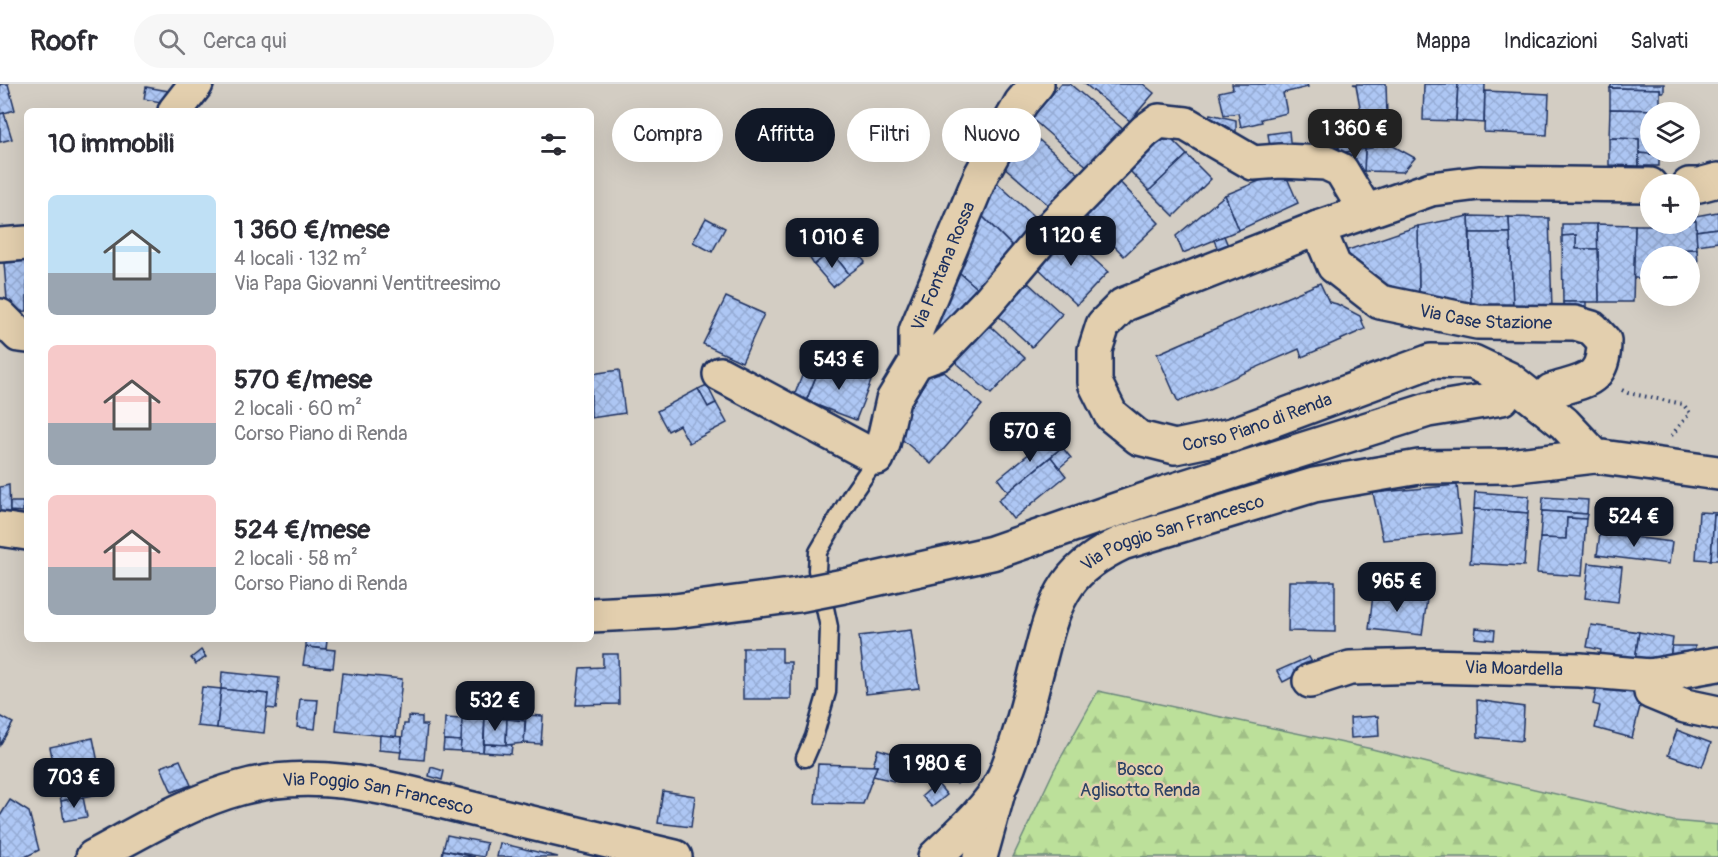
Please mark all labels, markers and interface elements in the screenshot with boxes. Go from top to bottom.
search box [134,14,554,68]
text: Roofr [30,24,98,59]
icon: search [155,25,188,58]
text: Cerca qui [203,27,286,55]
text: Mappa [1416,28,1471,55]
text: Indicazioni [1504,28,1597,55]
text: Salvati [1630,28,1688,55]
map controls [1640,102,1700,306]
button: layers [1640,102,1700,162]
chip: Compra [612,108,723,162]
chip: Affitta [735,108,835,162]
chip: Filtri [847,108,930,162]
chip: Nuovo [942,108,1041,162]
pin: 1 360 € [1300,109,1410,160]
text: 1 360 € [1322,116,1388,141]
text: 10 immobili [48,128,174,160]
icon: filters [537,128,570,161]
button: + [1640,174,1700,234]
street label: Via Fontana Rossa [906,198,981,335]
text: 1 360 €/mese [234,214,390,246]
pin: 1 120 € [1016,216,1126,267]
pin: 1 010 € [777,218,887,269]
icon: home [96,219,168,291]
text: 1 120 € [1040,223,1102,248]
text: 1 010 € [800,225,864,250]
text: 4 locali · 132 m² [234,246,367,271]
button: − [1640,246,1700,306]
text: Via Papa Giovanni Ventitreesimo [234,271,501,296]
street label: Via Case Stazione [1417,299,1553,335]
pin: 543 € [797,340,881,391]
text: 543 € [813,347,865,372]
text: 570 €/mese [234,364,372,396]
icon: home [96,369,168,441]
street label: Corso Piano di Renda [1180,388,1335,457]
text: 2 locali · 60 m² [234,396,362,421]
pin: 570 € [988,412,1072,463]
text: 570 € [1004,419,1056,444]
text: Corso Piano di Renda [234,421,408,446]
street label: Via Poggio San Francesco [1076,490,1267,576]
pin: 524 € [1592,497,1676,548]
text: 524 € [1608,504,1660,529]
text: 524 €/mese [234,514,370,546]
icon: home [96,519,168,591]
text: 2 locali · 58 m² [234,546,358,571]
pin: 965 € [1355,562,1439,613]
text: 965 € [1372,569,1422,594]
text: Corso Piano di Renda [234,571,408,596]
street label: Via Moardella [1464,656,1563,682]
pin: 532 € [453,681,537,732]
text: 532 € [470,688,520,713]
pin: 1 980 € [880,744,990,795]
text: 1 980 € [903,751,967,776]
pin: 703 € [32,758,116,809]
park label: Bosco Aglisotto Renda [1080,758,1200,802]
text: 703 € [48,765,100,790]
street label: Via Poggio San Francesco [282,768,476,821]

